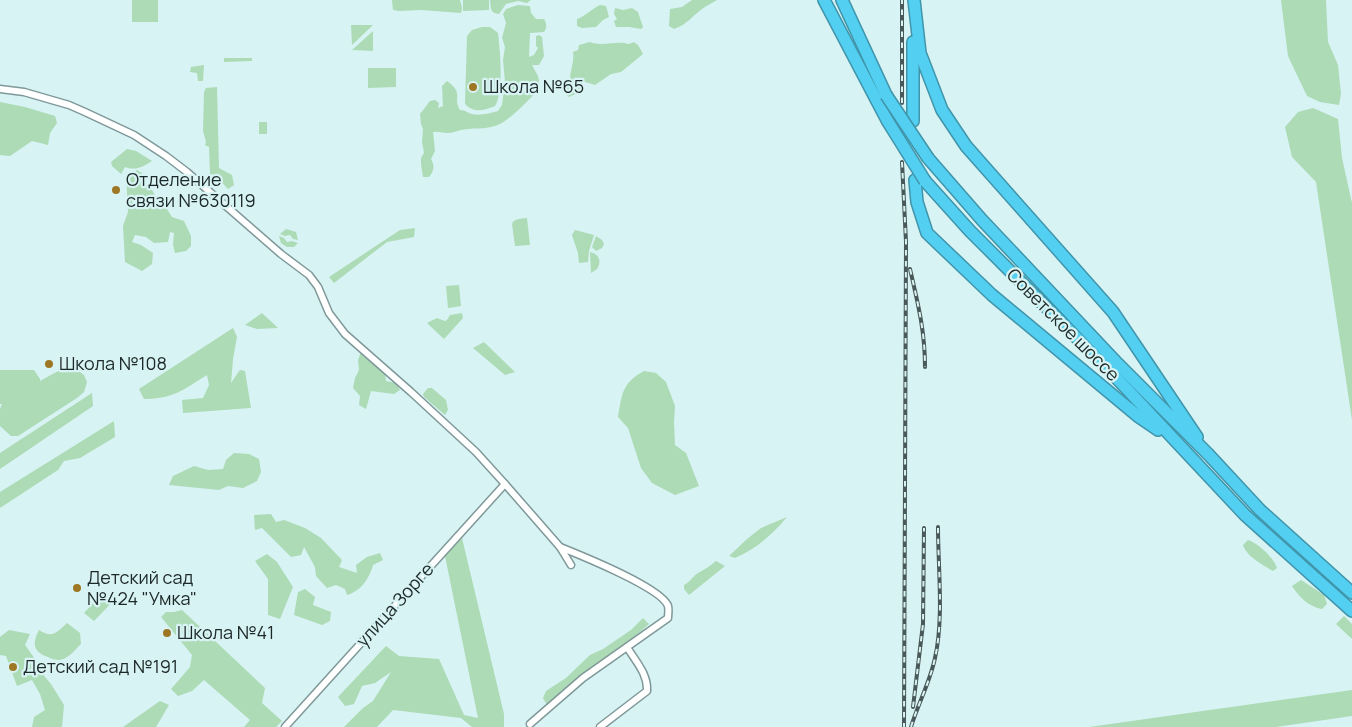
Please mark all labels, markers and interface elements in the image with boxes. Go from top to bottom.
place label: Школа №65 [483,74,584,98]
marker: Школа №65 [467,81,479,93]
place label: Отделение связи №630119 [126,167,256,212]
marker: Отделение связи №630119 [110,184,122,196]
street label: Советское шоссе [1002,263,1125,386]
place label: Школа №108 [59,351,167,375]
marker: Школа №108 [43,358,55,370]
street label: улица Зорге [350,557,438,652]
place label: Детский сад №424 "Умка" [87,565,197,610]
marker: Детский сад №424 "Умка" [71,582,83,594]
place label: Школа №41 [177,620,274,644]
marker: Школа №41 [161,627,173,639]
place label: Детский сад №191 [23,654,178,678]
marker: Детский сад №191 [7,661,19,673]

